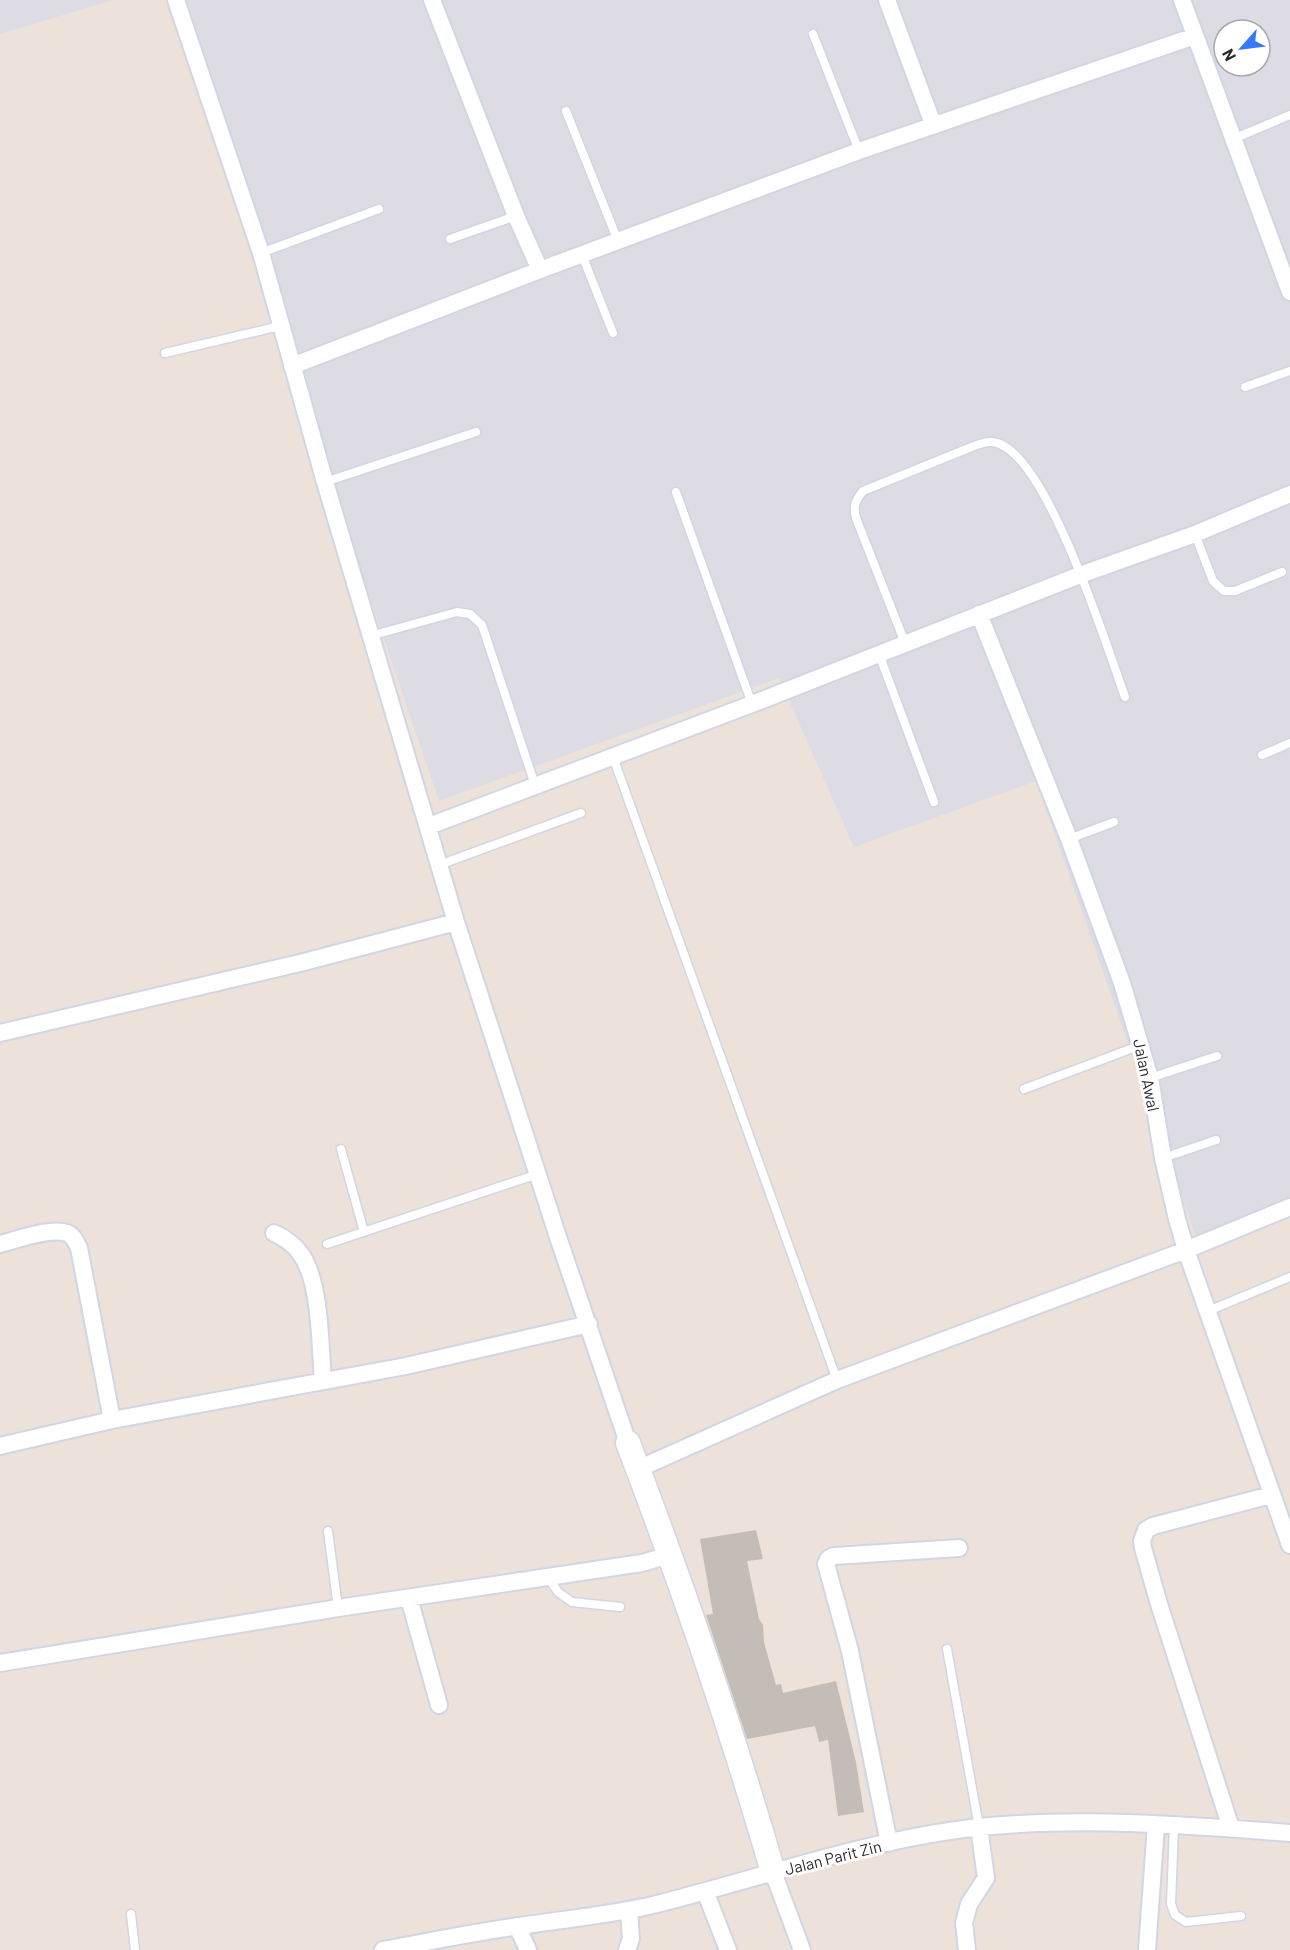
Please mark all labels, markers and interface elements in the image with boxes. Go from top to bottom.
north arrow [1212,18,1272,78]
text: N [1217,46,1239,64]
street label: Jalan Awal [1130,1037,1164,1113]
street label: Jalan Parit Zin [783,1836,883,1878]

